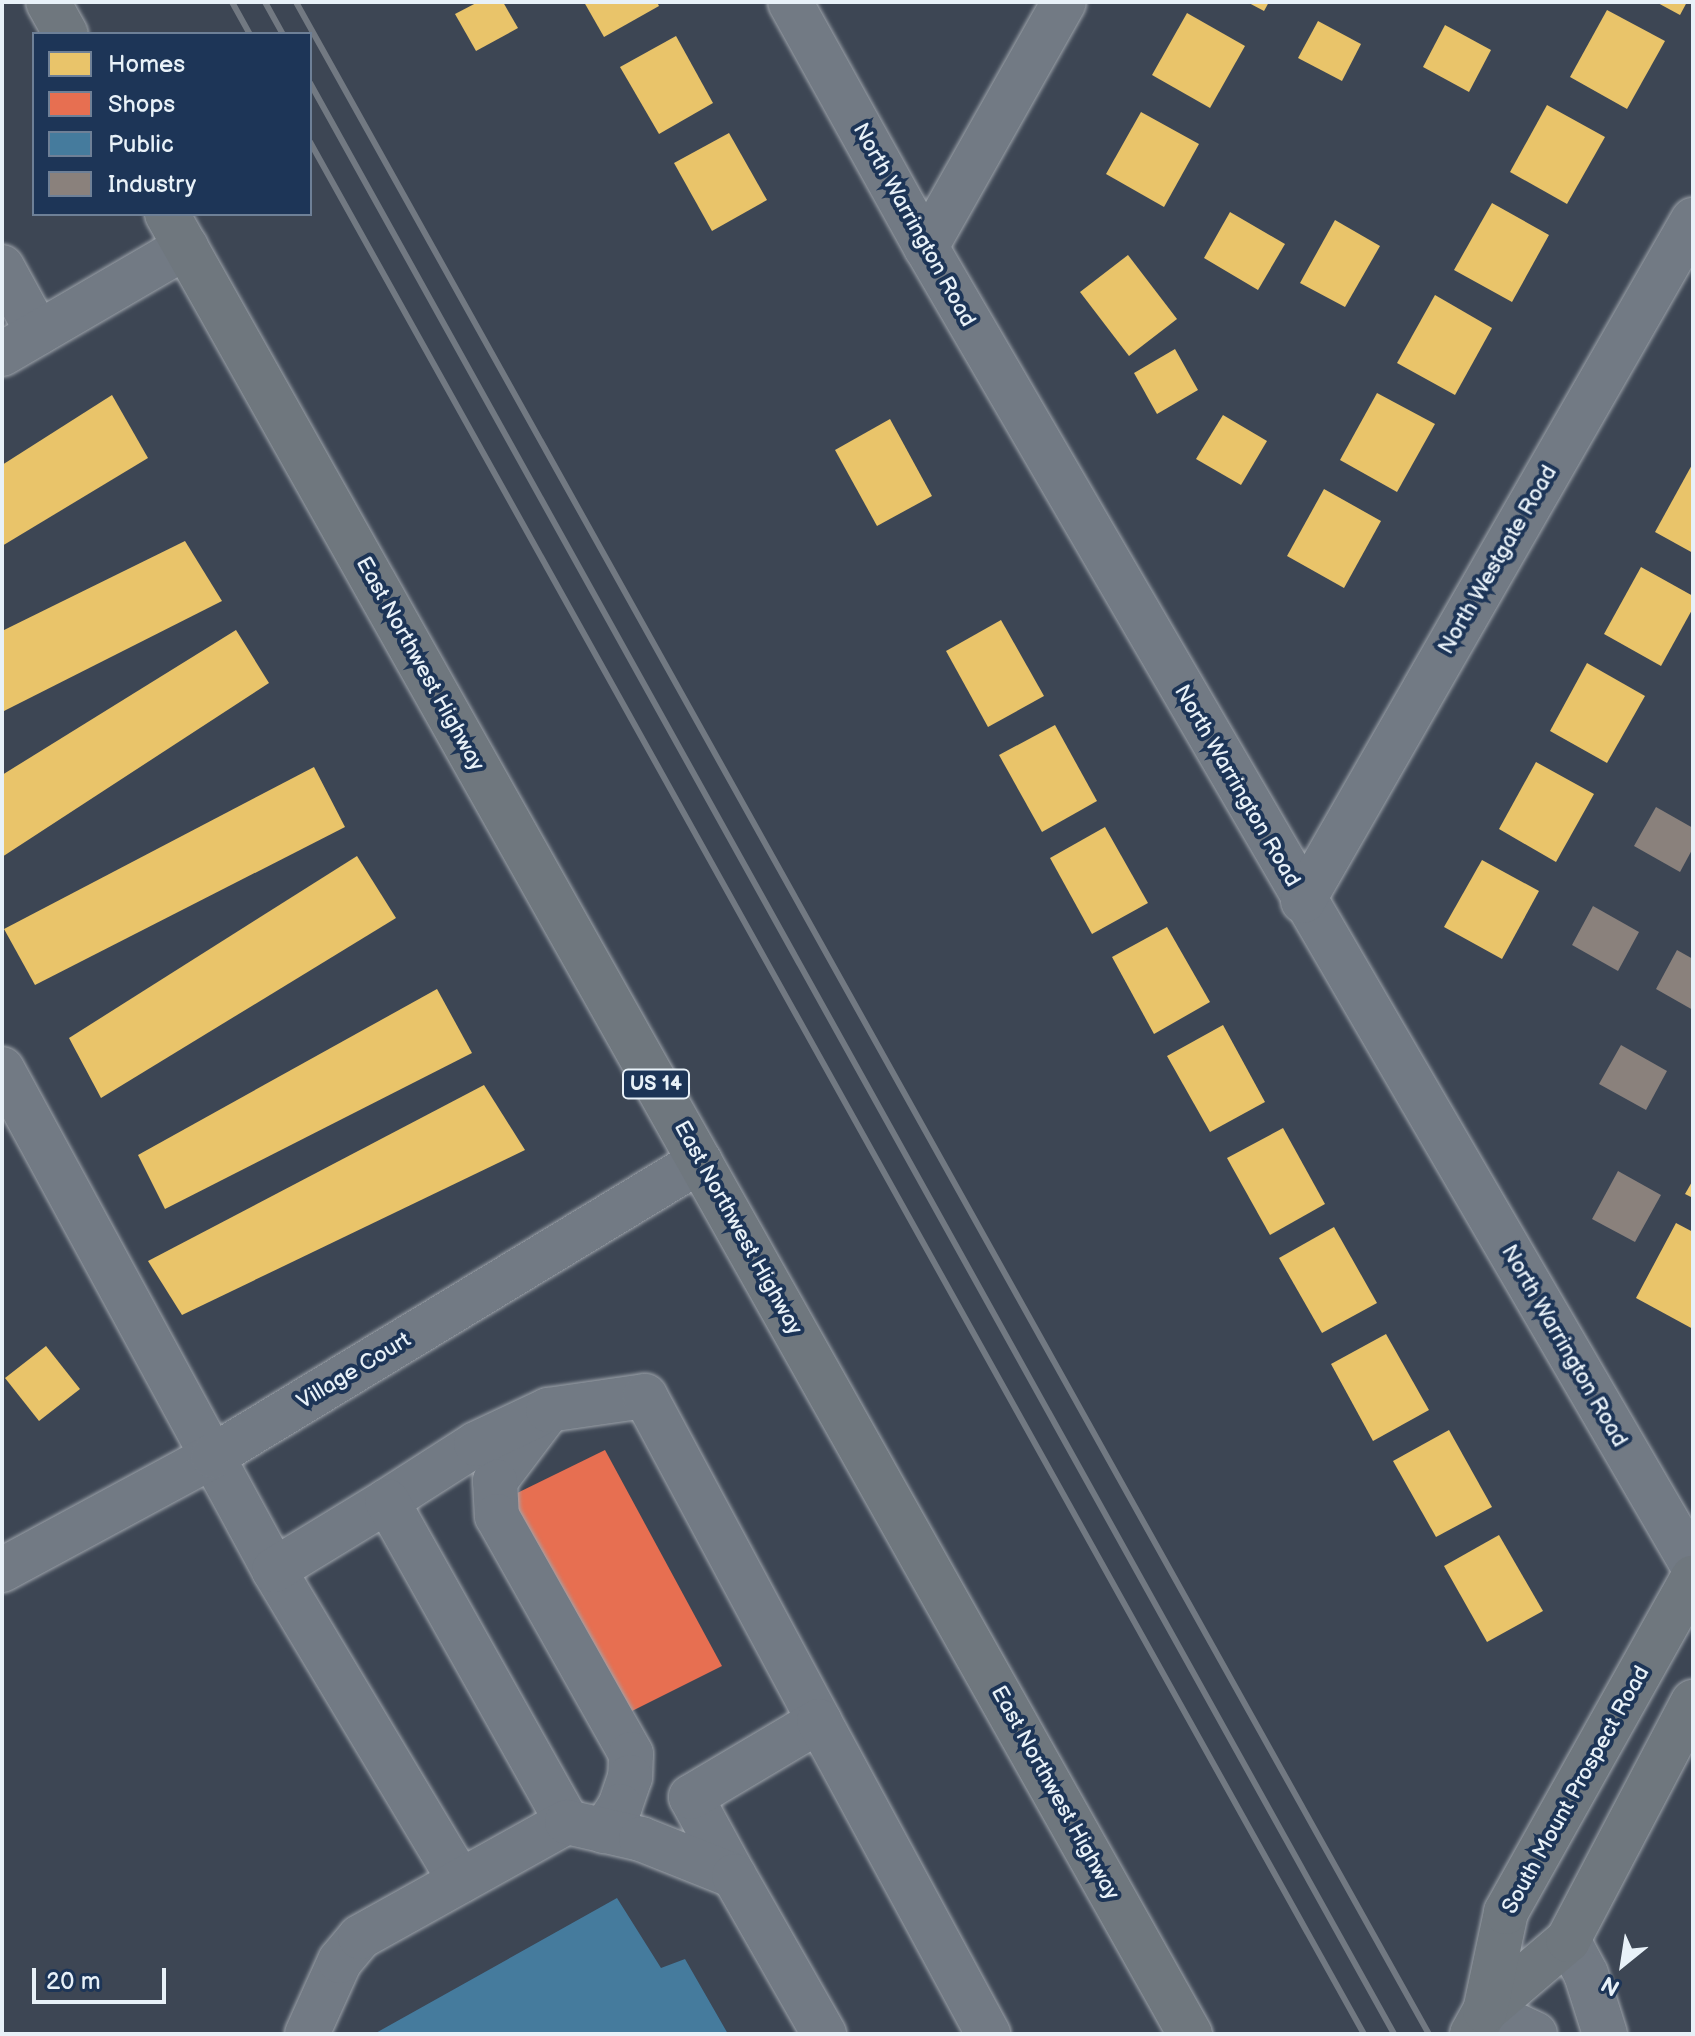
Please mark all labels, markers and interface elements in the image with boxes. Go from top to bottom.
legend [32,32,312,216]
text: Homes [108,50,185,79]
text: Shops [108,90,175,119]
street label: North Warrington Road [847,118,981,332]
text: Public [108,130,174,159]
text: Industry [108,170,196,199]
street label: North Westgate Road [1433,461,1563,659]
street label: East Northwest Highway [350,552,490,776]
street label: North Warrington Road [1168,680,1306,892]
road number: US 14 [622,1068,690,1100]
street label: East Northwest Highway [668,1116,808,1340]
street label: North Warrington Road [1495,1240,1633,1452]
street label: Village Court [292,1327,416,1415]
street label: South Mount Prospect Road [1497,1661,1655,1919]
street label: East Northwest Highway [985,1681,1125,1905]
north arrow [1583,1924,1663,2004]
scale bar [36,1952,170,2002]
text: 20 m [46,1967,101,1996]
text: N [1597,1969,1625,2001]

